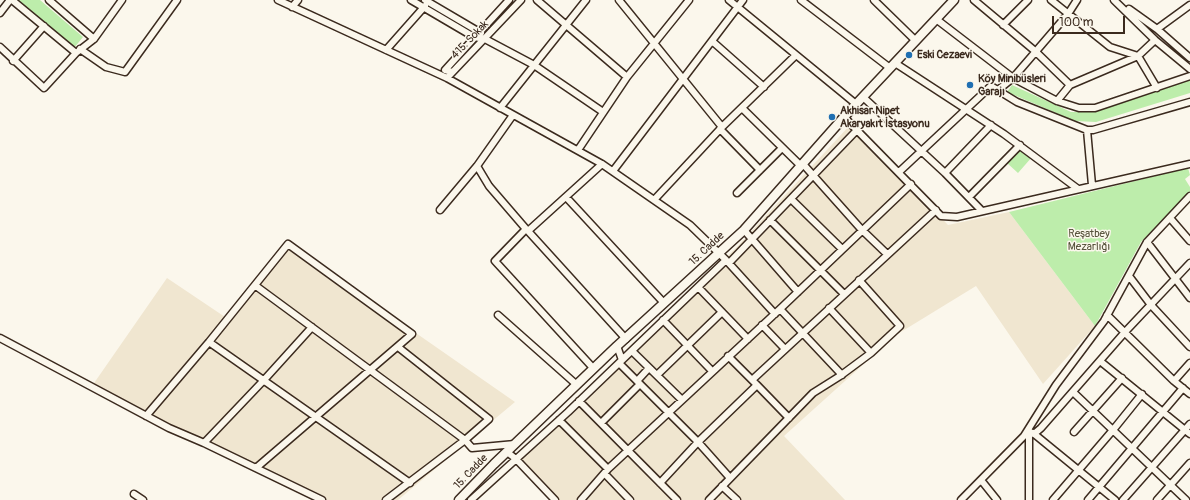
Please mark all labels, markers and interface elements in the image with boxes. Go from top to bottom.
scale bar [1054,8,1127,34]
text: 100 m [1059,15,1093,30]
street label: 415. Sokak [449,18,491,62]
place label: Eski Cezaevi [917,48,972,62]
marker: Eski Cezaevi [904,50,914,60]
place label: Köy Minibüsleri Garajı [978,72,1046,98]
marker: Köy Minibüsleri Garajı [965,80,975,90]
place label: Akhisar Nipet Akaryakıt İstasyonu [840,104,930,130]
marker: Akhisar Nipet Akaryakıt İstasyonu [827,112,837,122]
park label: Reşatbey Mezarlığı [1068,227,1110,253]
street label: 15. Cadde [687,229,727,269]
street label: 15. Cadde [451,452,491,492]

